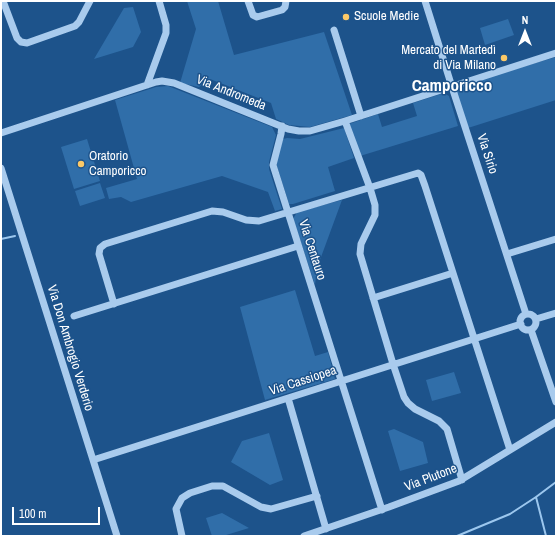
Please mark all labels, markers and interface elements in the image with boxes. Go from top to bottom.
place label: Scuole Medie [354,9,419,25]
marker: Scuole Medie [341,12,351,22]
north arrow [505,12,545,52]
text: N [522,13,528,27]
place label: Mercato del Martedì di Via Milano [401,43,496,74]
marker: Mercato del Martedì di Via Milano [499,53,509,63]
street label: Via Andromeda [194,72,268,114]
district label: Camporicco [412,76,492,96]
street label: Via Sirio [473,132,501,176]
place label: Oratorio Camporicco [89,149,146,180]
marker: Oratorio Camporicco [76,159,86,169]
street label: Via Centauro [295,218,329,282]
street label: Via Don Ambrogio Verderio [43,283,97,413]
street label: Via Cassiopea [267,363,339,399]
street label: Via Plutone [403,461,459,495]
scale bar [14,499,102,525]
text: 100 m [19,506,46,522]

